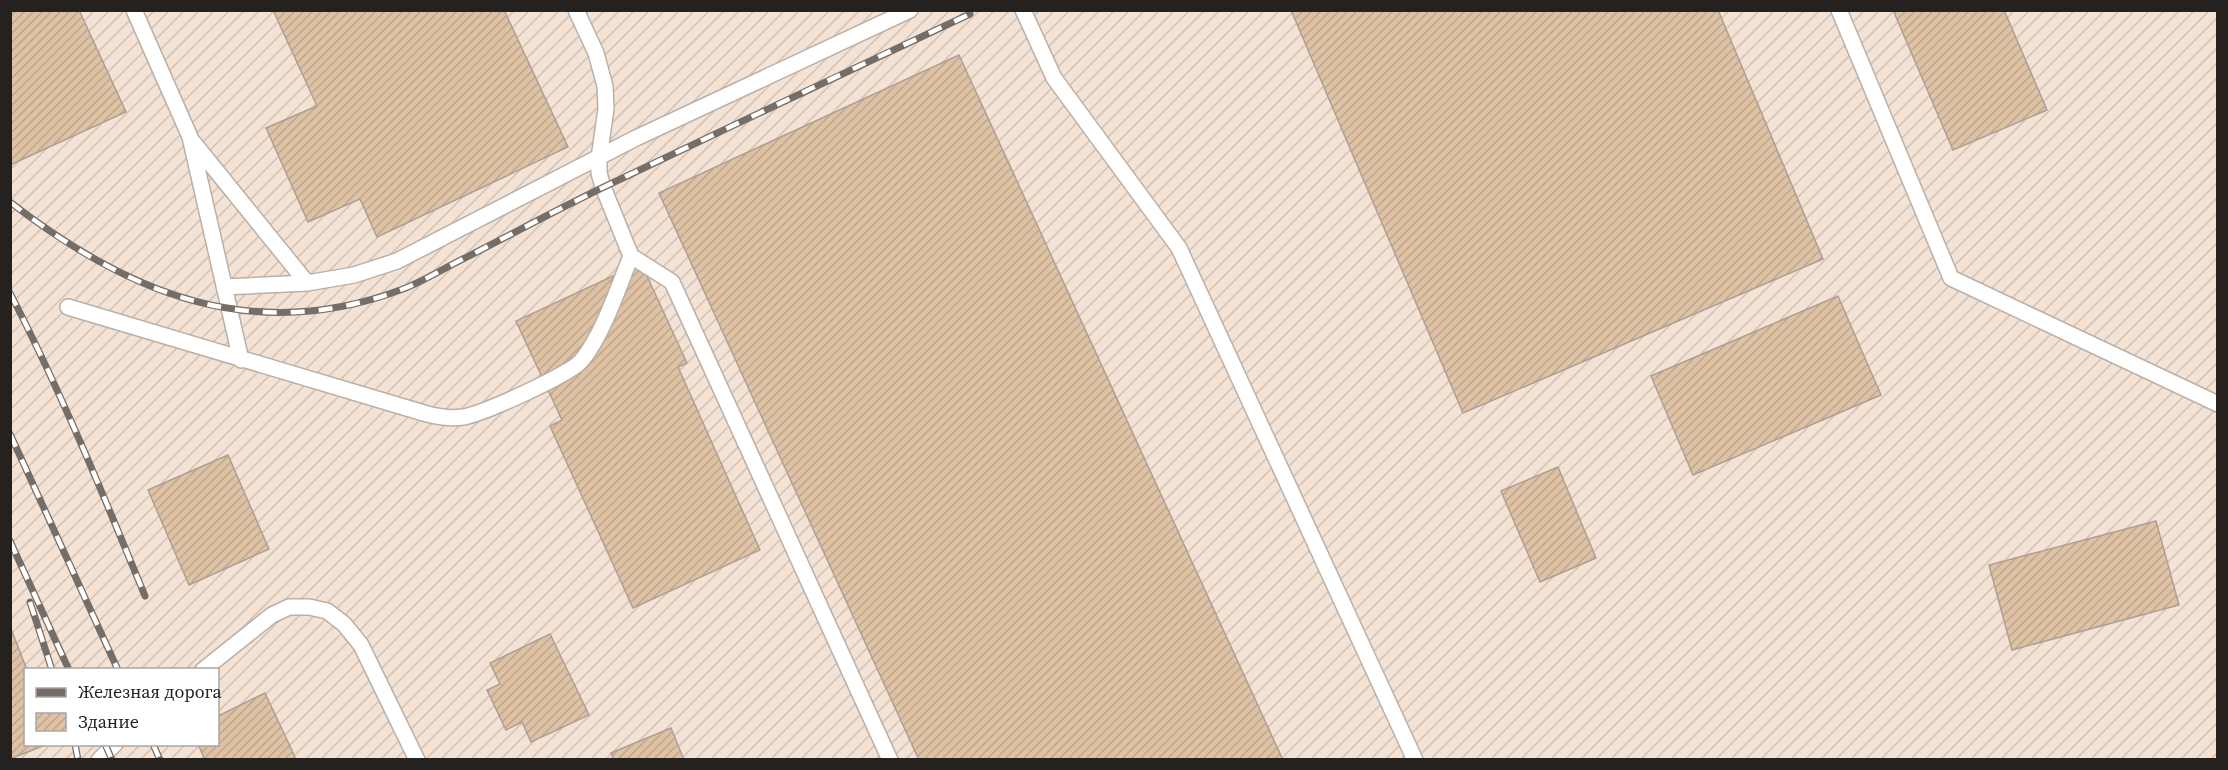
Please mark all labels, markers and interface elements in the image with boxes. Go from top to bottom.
legend [24,668,219,746]
text: Железная дорога [78,679,223,704]
text: Здание [78,709,139,734]

